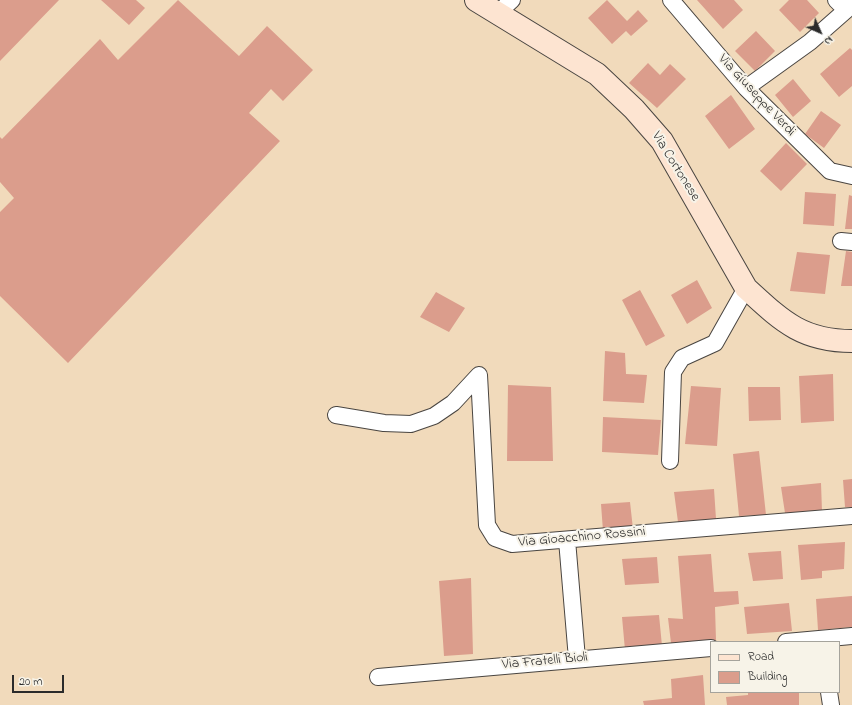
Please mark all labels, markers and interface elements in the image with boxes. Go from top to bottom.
north arrow [800,12,840,52]
text: N [820,32,837,49]
street label: Via Giuseppe Verdi [714,51,798,141]
street label: Via Cortonese [647,129,703,205]
street label: Via Gioacchino Rossini [518,524,646,552]
legend [710,641,840,693]
text: Road [748,648,774,666]
street label: Via Fratelli Bioli [501,650,589,674]
scale bar [14,667,66,693]
text: Building [748,668,787,686]
text: 20 m [19,673,42,691]

